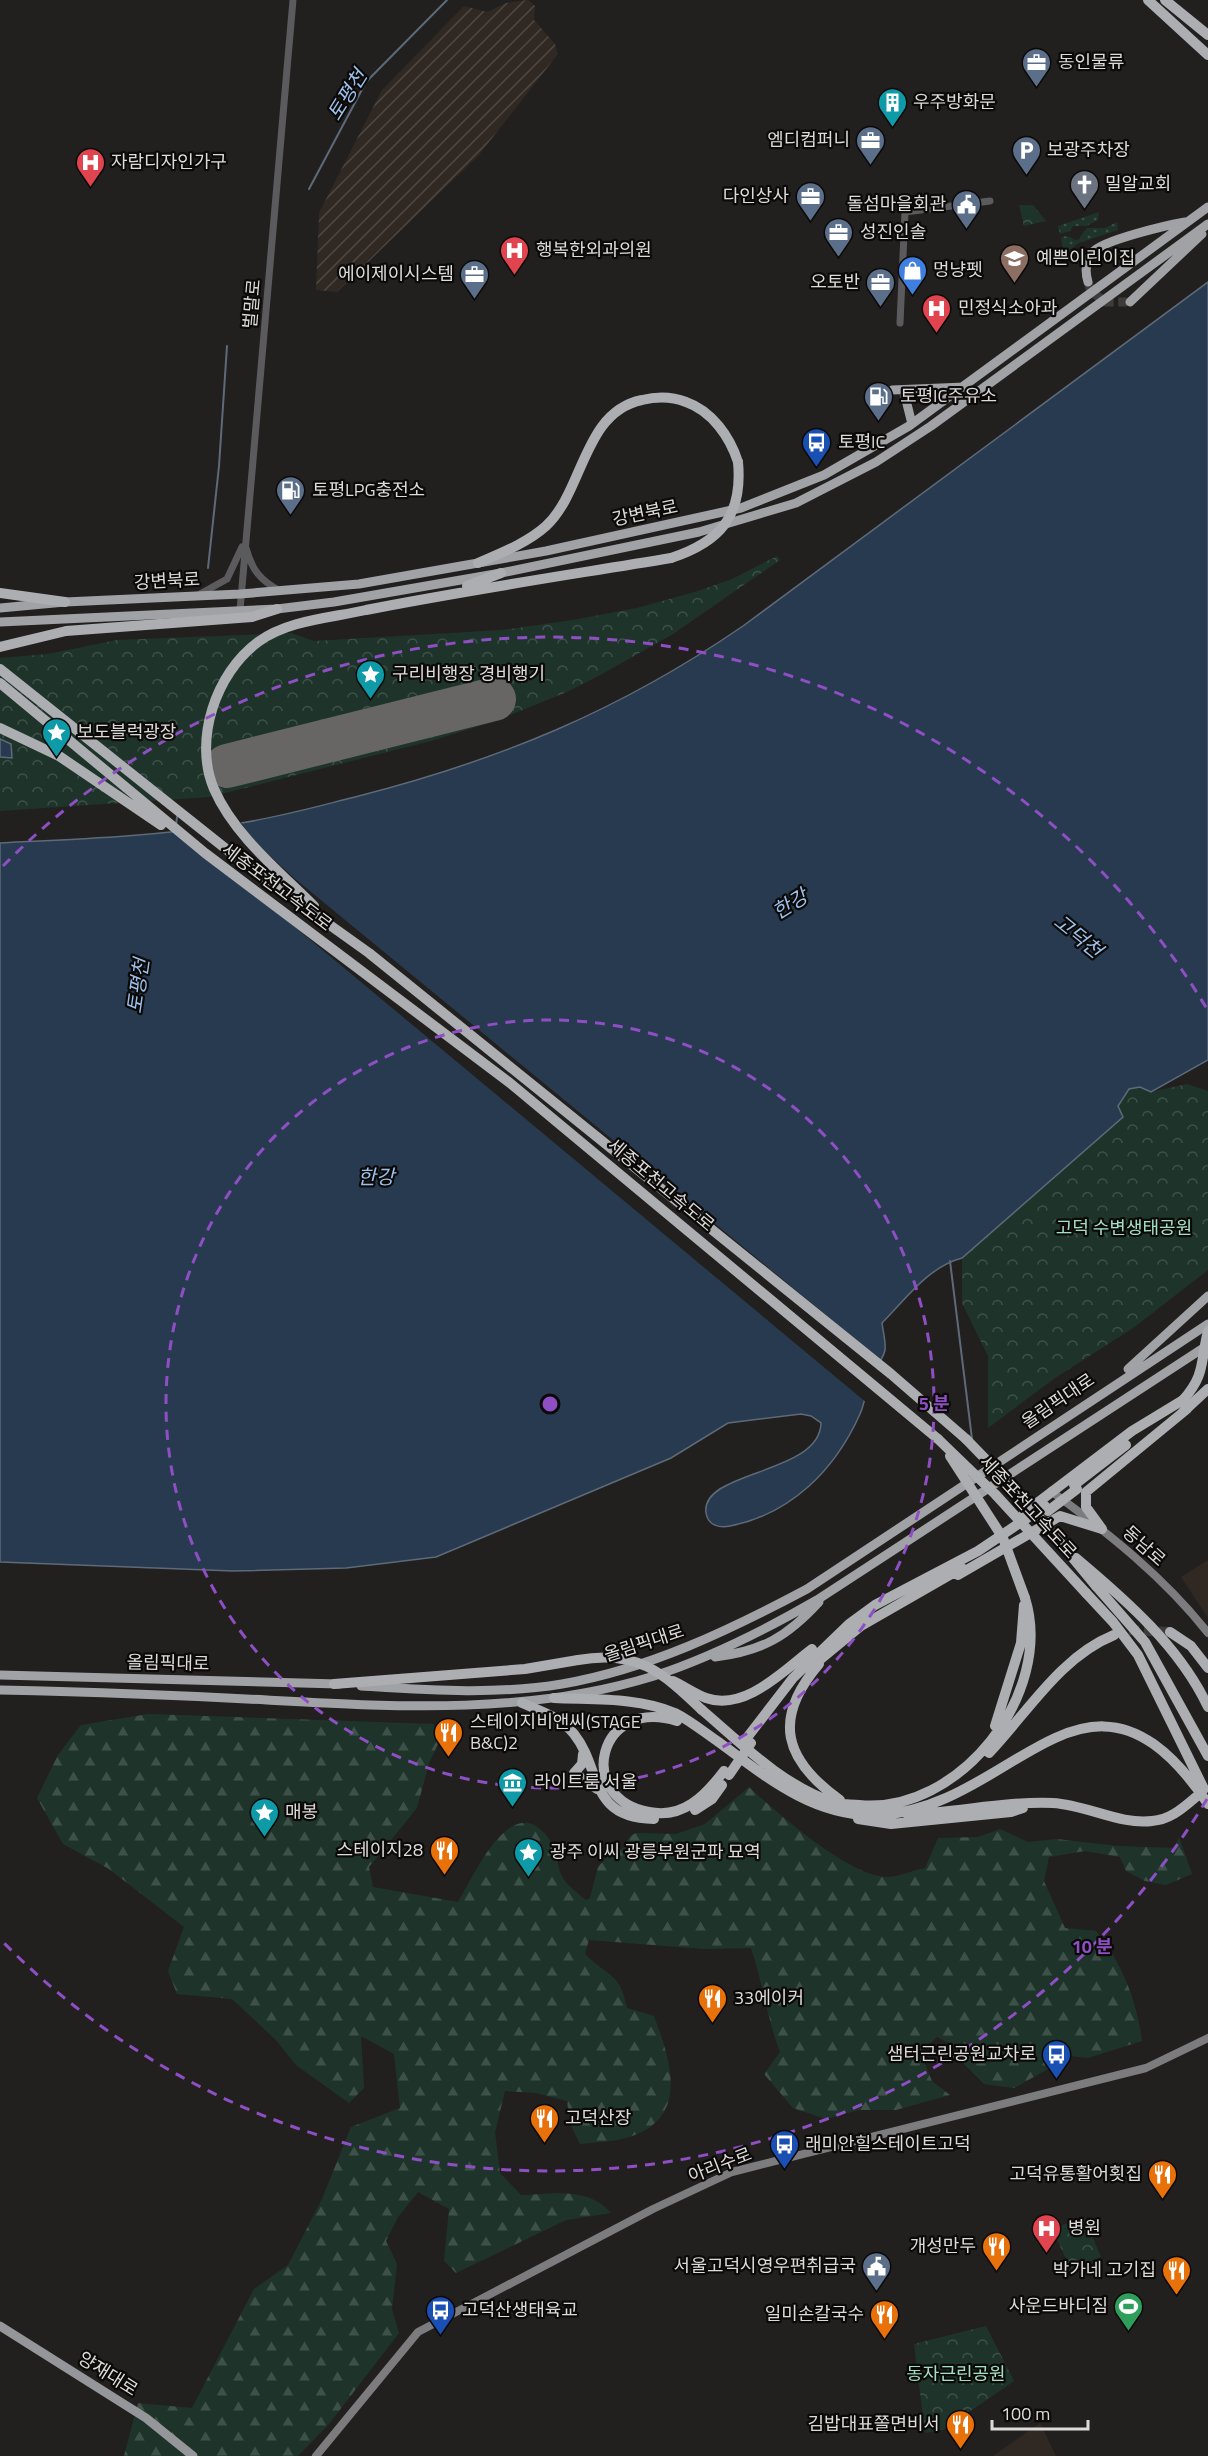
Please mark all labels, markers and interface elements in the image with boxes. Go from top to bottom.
office icon: 동인물류 [1021,46,1053,88]
place label: 동인물류 [1058,48,1124,75]
water label: 토평천 [319,61,376,126]
building icon: 우주방화문 [876,86,908,128]
place label: 우주방화문 [913,88,996,115]
office icon: 엠디컴퍼니 [855,124,887,166]
place label: 엠디컴퍼니 [767,126,850,153]
parking icon: 보광주차장 [1010,134,1042,176]
place label: 보광주차장 [1047,136,1130,163]
hospital icon: 자람디자인가구 [74,146,106,188]
place label: 자람디자인가구 [111,148,227,175]
church icon: 밀알교회 [1068,168,1100,210]
place label: 밀알교회 [1105,170,1171,197]
office icon: 다인상사 [794,180,826,222]
place label: 다인상사 [723,182,789,209]
public building icon: 돌섬마을회관 [951,188,983,230]
place label: 돌섬마을회관 [847,190,946,217]
office icon: 성진인솔 [823,216,855,258]
place label: 성진인솔 [860,218,926,245]
hospital icon: 행복한외과의원 [499,234,531,276]
place label: 행복한외과의원 [536,236,652,263]
school or university icon: 예쁜이린이집 [999,242,1031,284]
place label: 예쁜이린이집 [1036,244,1135,271]
shop icon: 멍냥펫 [896,254,928,296]
place label: 멍냥펫 [933,256,983,283]
office icon: 에이제이시스템 [459,258,491,300]
place label: 에이제이시스템 [338,260,454,287]
office icon: 오토반 [865,266,897,308]
place label: 오토반 [810,268,860,295]
street label: 벌말로 [236,278,267,330]
hospital icon: 민정식소아과 [921,292,953,334]
place label: 민정식소아과 [958,294,1058,321]
fuel station icon: 토평IC주유소 [863,380,895,422]
place label: 토평IC주유소 [900,382,997,409]
bus stop icon: 토평IC [801,426,833,468]
place label: 토평IC [838,428,886,455]
fuel station icon: 토평LPG충전소 [275,474,307,516]
place label: 토평LPG충전소 [312,476,425,503]
street label: 강변북로 [610,492,680,533]
street label: 강변북로 [133,565,201,596]
place icon: 구리비행장 경비행기 [355,658,387,700]
place label: 구리비행장 경비행기 [392,660,545,687]
place icon: 보도블럭광장 [40,716,72,758]
place label: 보도블럭광장 [77,718,176,745]
street label: 세종포천고속도로 [216,836,338,937]
water label: 한강 [766,879,816,926]
water label: 고덕천 [1047,906,1112,967]
water label: 토평천 [118,954,157,1015]
street label: 세종포천고속도로 [602,1132,721,1238]
water label: 한강 [358,1161,397,1192]
park label: 고덕 수변생태공원 [1056,1214,1192,1241]
street label: 올림픽대로 [1016,1366,1100,1435]
text: 5 분 [919,1390,950,1417]
centre of rings [540,1394,560,1414]
street label: 세종포천고속도로 [973,1449,1083,1564]
street label: 동남로 [1117,1519,1172,1572]
street label: 올림픽대로 [600,1617,687,1668]
street label: 올림픽대로 [126,1648,210,1677]
place label: 스테이지비앤씨(STAGE B&C)2 [470,1708,641,1756]
restaurant icon: 스테이지비앤씨(STAGE B&C)2 [433,1716,465,1758]
museum icon: 라이트룸 서울 [497,1766,529,1808]
place label: 라이트룸 서울 [534,1768,637,1795]
place icon: 매봉 [248,1796,280,1838]
place label: 매봉 [285,1798,318,1825]
restaurant icon: 스테이지28 [428,1834,460,1876]
place label: 스테이지28 [337,1836,423,1863]
place icon: 광주 이씨 광릉부원군파 묘역 [513,1836,545,1878]
place label: 광주 이씨 광릉부원군파 묘역 [550,1838,761,1865]
text: 10 분 [1072,1933,1113,1960]
restaurant icon: 33에이커 [697,1982,729,2024]
place label: 33에이커 [734,1984,804,2011]
bus stop icon: 샘터근린공원교차로 [1041,2038,1073,2080]
place label: 샘터근린공원교차로 [887,2040,1036,2067]
restaurant icon: 고덕산장 [528,2102,560,2144]
place label: 고덕산장 [565,2104,631,2131]
bus stop icon: 래미안힐스테이트고덕 [768,2128,800,2170]
place label: 래미안힐스테이트고덕 [805,2130,971,2157]
street label: 아리수로 [684,2140,756,2189]
restaurant icon: 고덕유통활어횟집 [1147,2158,1179,2200]
place label: 고덕유통활어횟집 [1010,2160,1142,2187]
hospital icon: 병원 [1031,2212,1063,2254]
place label: 병원 [1068,2214,1101,2241]
restaurant icon: 개성만두 [981,2230,1013,2272]
place label: 개성만두 [910,2232,976,2259]
public building icon: 서울고덕시영우편취급국 [861,2250,893,2292]
place label: 서울고덕시영우편취급국 [674,2252,856,2279]
restaurant icon: 박가네 고기집 [1161,2254,1193,2296]
place label: 박가네 고기집 [1053,2256,1156,2283]
sports icon: 사운드바디짐 [1113,2290,1145,2332]
place label: 사운드바디짐 [1009,2292,1108,2319]
bus stop icon: 고덕산생태육교 [425,2294,457,2336]
place label: 고덕산생태육교 [462,2296,578,2323]
restaurant icon: 일미손칼국수 [869,2298,901,2340]
place label: 일미손칼국수 [765,2300,864,2327]
street label: 양재대로 [73,2345,144,2403]
park label: 동자근린공원 [906,2360,1006,2387]
scale bar [992,2393,1088,2431]
text: 100 m [1001,2400,1050,2427]
restaurant icon: 김밥대표쫄면비서 [945,2408,977,2450]
place label: 김밥대표쫄면비서 [808,2410,940,2437]

